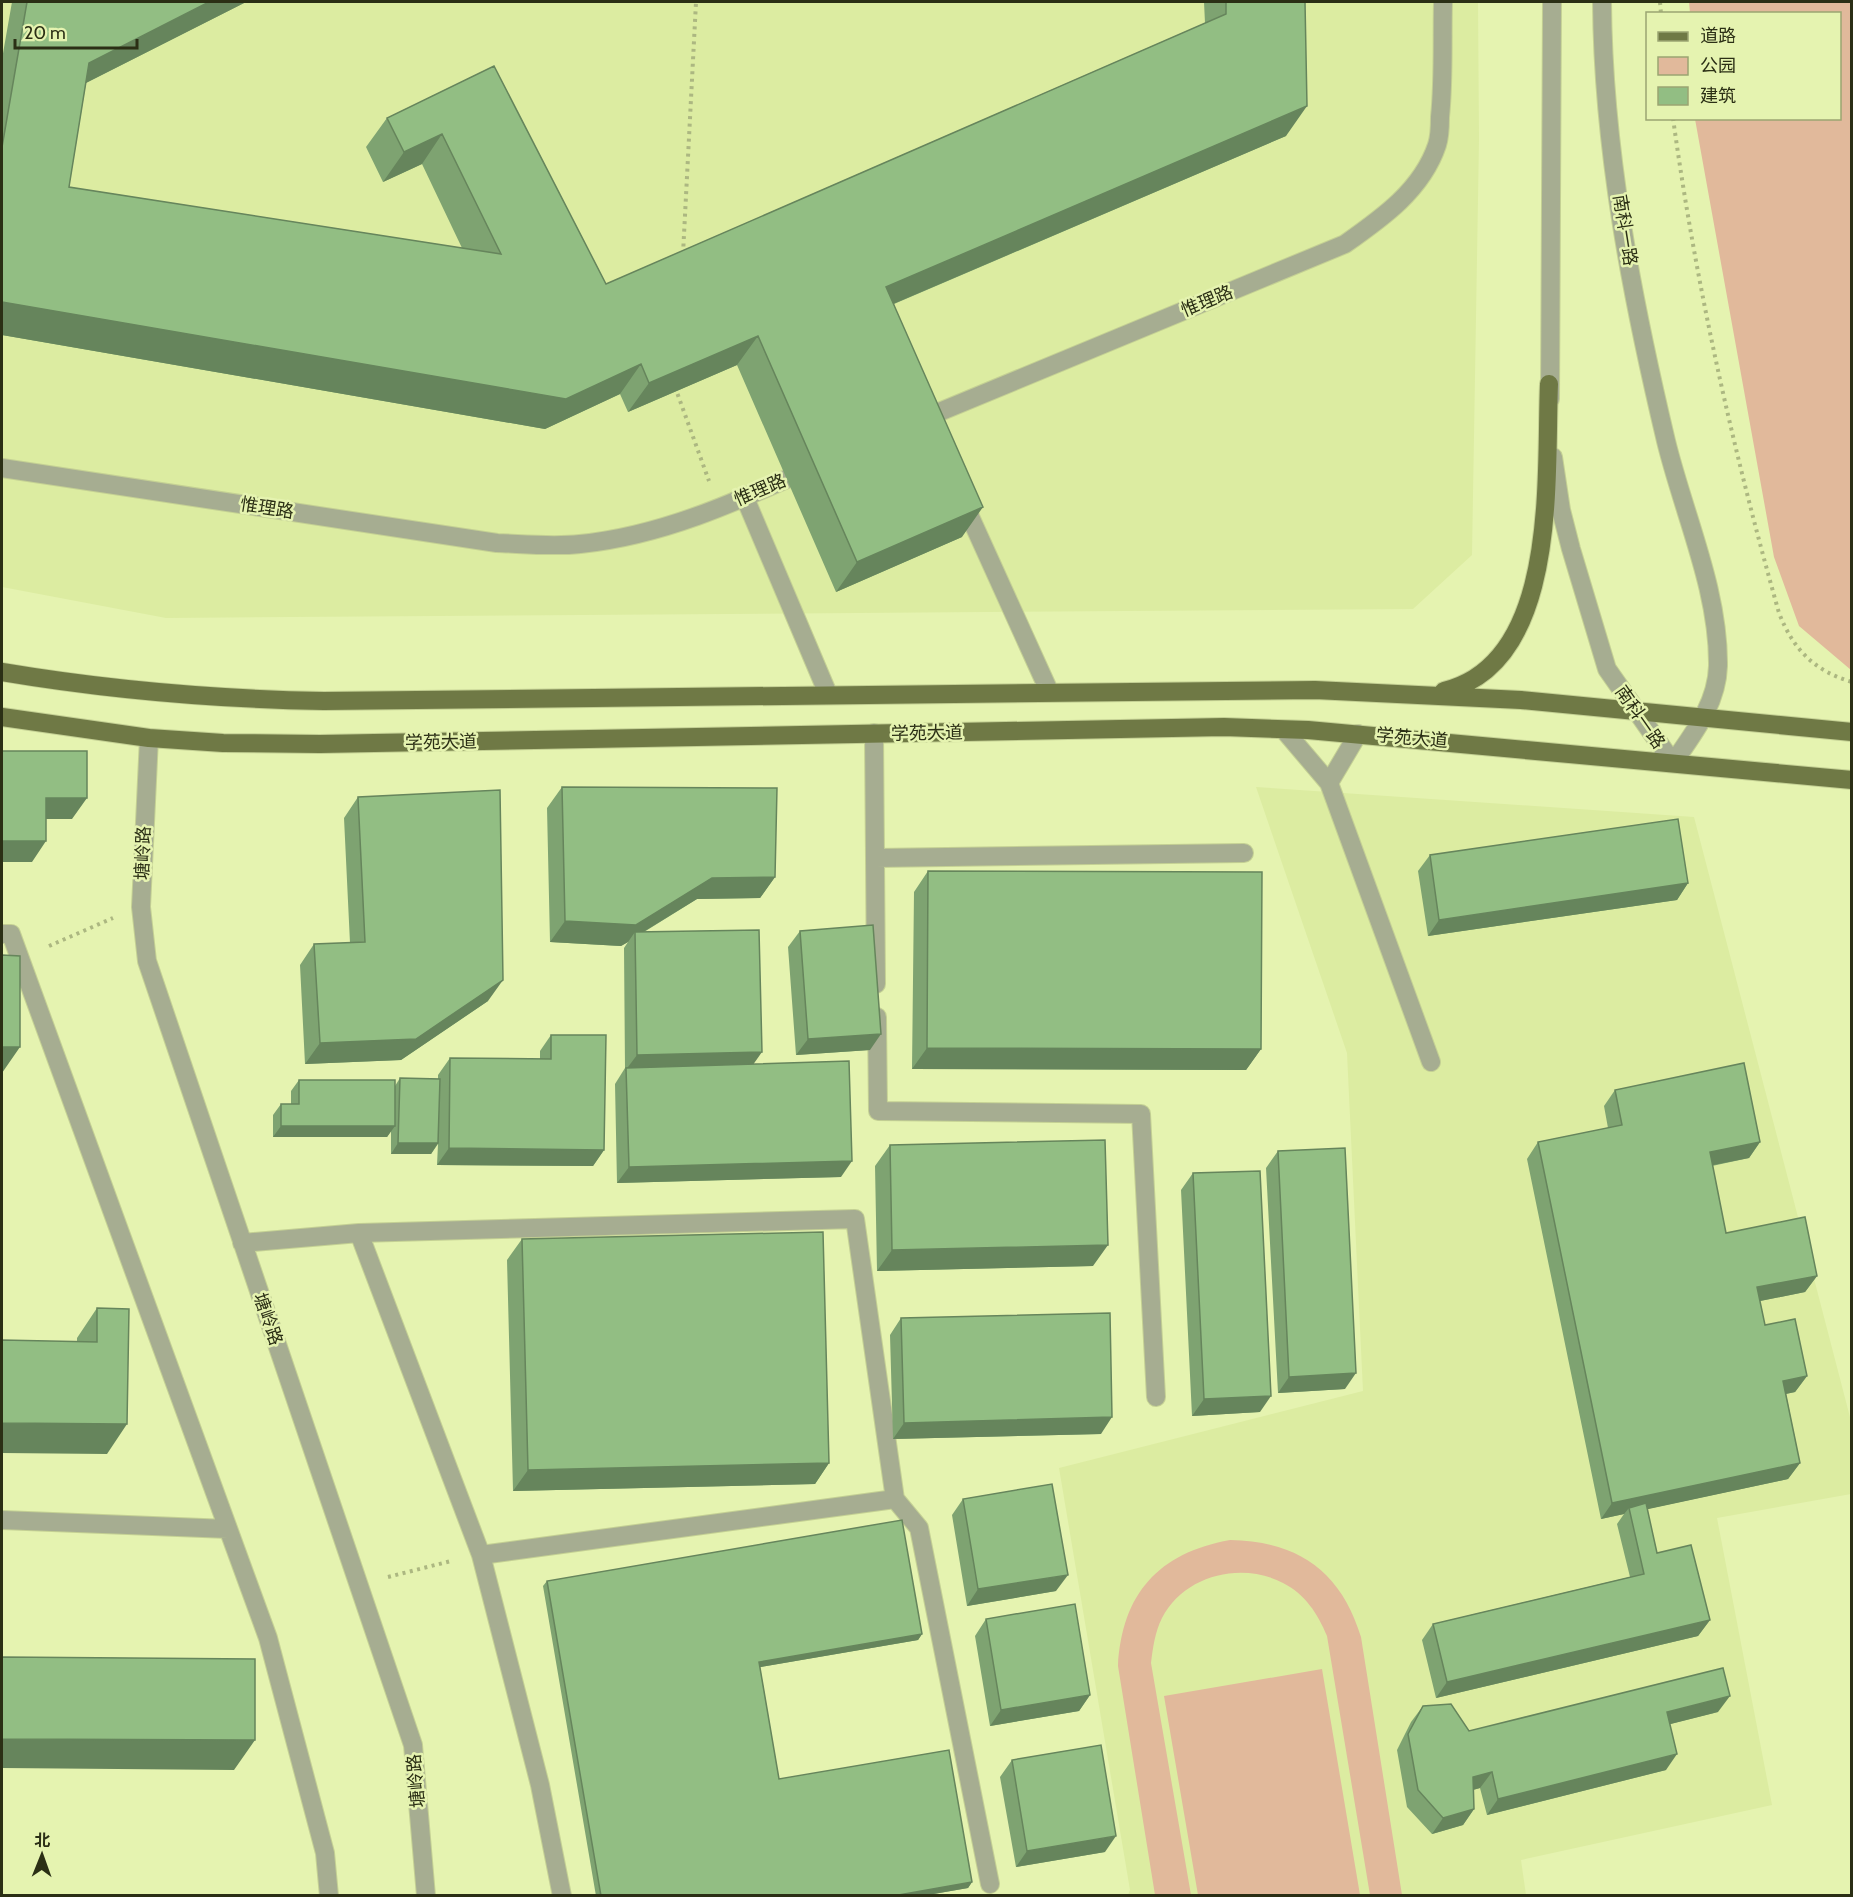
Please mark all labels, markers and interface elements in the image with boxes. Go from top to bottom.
scale bar [15,12,136,50]
legend [1646,12,1841,120]
text: 20 m [24,22,66,44]
text: 道路 [1700,25,1736,47]
text: 公园 [1700,55,1736,77]
text: 建筑 [1700,85,1736,107]
street label: 南科一路 [1609,193,1641,267]
street label: 惟理路 [1178,281,1236,321]
street label: 惟理路 [731,469,789,511]
street label: 惟理路 [239,493,295,523]
street label: 南科一路 [1610,681,1670,753]
street label: 学苑大道 [891,721,963,745]
street label: 学苑大道 [1375,724,1449,752]
street label: 学苑大道 [405,730,477,754]
street label: 塘岭路 [131,826,155,880]
street label: 塘岭路 [249,1290,287,1348]
street label: 塘岭路 [403,1753,429,1809]
north arrow [12,1825,72,1885]
text: 北 [34,1831,50,1850]

